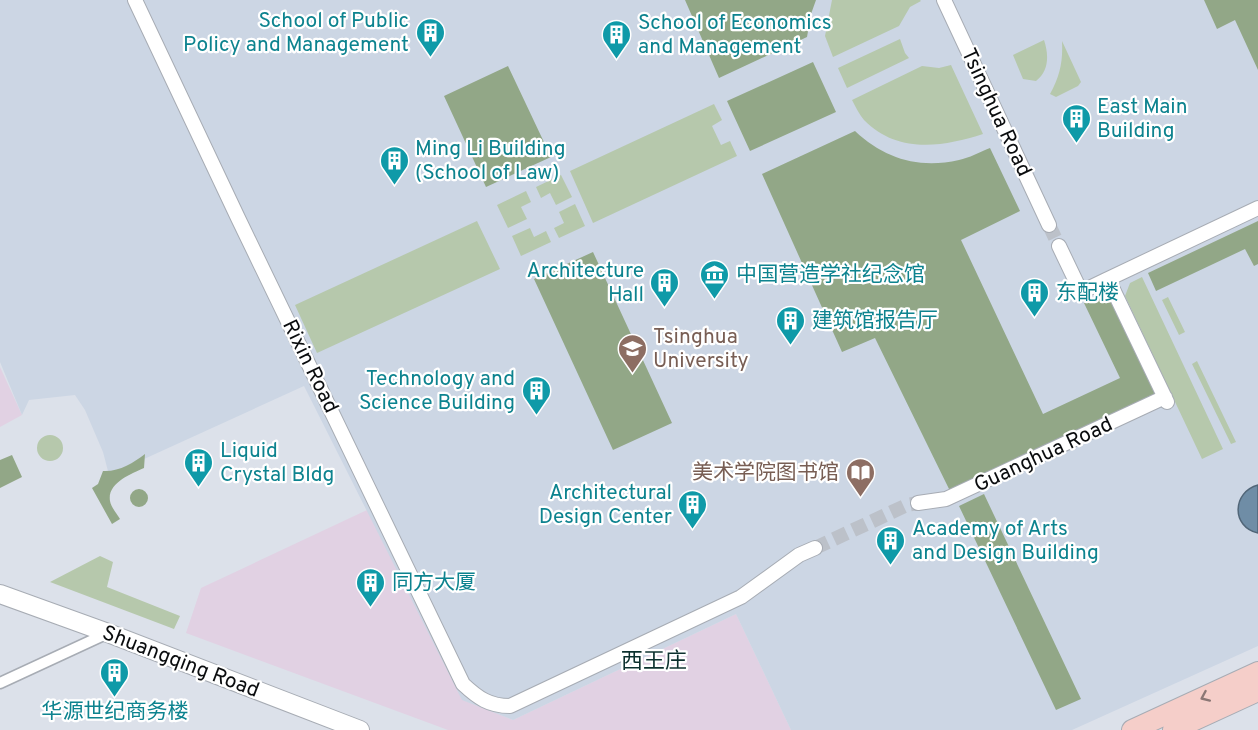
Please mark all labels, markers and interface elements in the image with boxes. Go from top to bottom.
place label: School of Public Policy and Management [183,8,409,59]
place label: School of Economics and Management [638,10,832,61]
building icon: School of Public Policy and Management [414,16,446,58]
building icon: School of Economics and Management [601,18,633,60]
street label: Tsinghua Road [954,44,1037,181]
place label: East Main Building [1097,94,1188,145]
building icon: East Main Building [1060,102,1092,144]
place label: Ming Li Building (School of Law) [415,136,566,187]
building icon: Ming Li Building (School of Law) [378,144,410,186]
place label: Architecture Hall [526,258,644,309]
museum icon: 中国营造学社纪念馆 [699,258,731,300]
place label: 中国营造学社纪念馆 [736,262,925,289]
building icon: Architecture Hall [649,266,681,308]
building icon: 东配楼 [1019,276,1051,318]
place label: 东配楼 [1056,280,1119,307]
building icon: 建筑馆报告厅 [775,304,807,346]
place label: 建筑馆报告厅 [812,308,938,335]
street label: Rixin Road [275,315,344,418]
place label: Tsinghua University [653,324,749,375]
school or university icon: Tsinghua University [616,332,648,374]
place label: Technology and Science Building [359,366,515,417]
building icon: Technology and Science Building [520,374,552,416]
street label: Guanghua Road [970,411,1117,499]
place label: Liquid Crystal Bldg [220,438,334,489]
building icon: Liquid Crystal Bldg [183,446,215,488]
library icon: 美术学院图书馆 [844,456,876,498]
place label: 美术学院图书馆 [692,460,839,487]
place label: Architectural Design Center [539,480,672,531]
building icon: Architectural Design Center [677,488,709,530]
place label: Academy of Arts and Design Building [912,516,1099,567]
building icon: Academy of Arts and Design Building [875,524,907,566]
building icon: 同方大厦 [355,566,387,608]
place label: 同方大厦 [392,570,476,597]
street label: Shuangqing Road [98,620,263,705]
district label: 西王庄 [621,649,687,676]
building icon: 华源世纪商务楼 [99,656,131,698]
one-way arrow [1200,689,1211,701]
place label: 华源世纪商务楼 [42,699,189,726]

